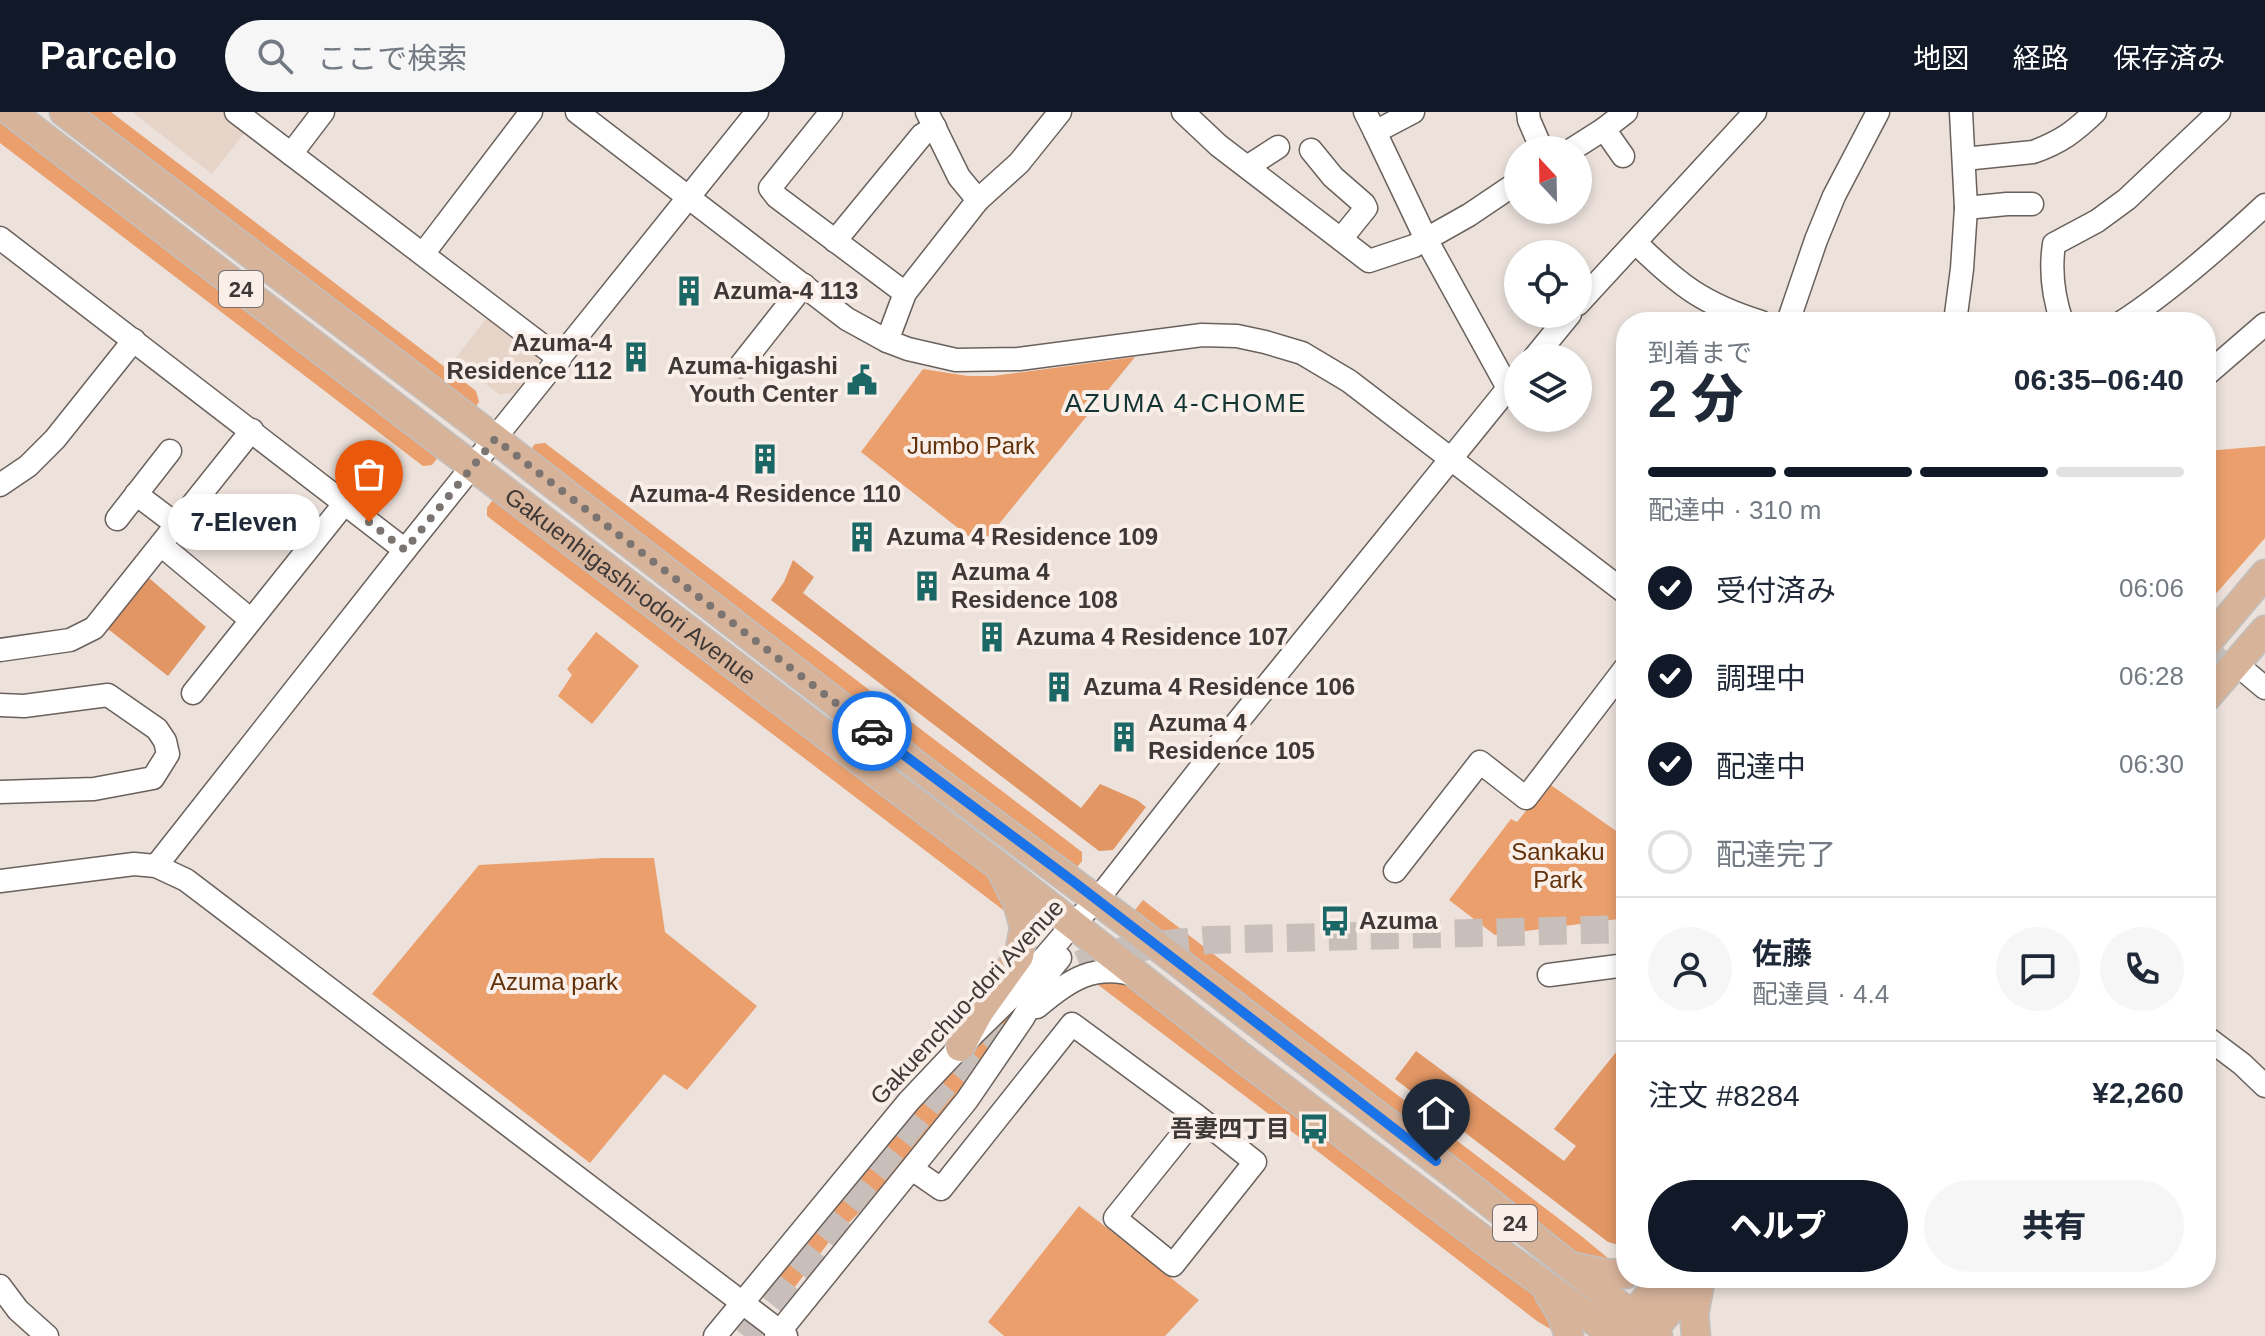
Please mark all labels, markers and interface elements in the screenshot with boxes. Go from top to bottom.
search box [225,20,785,92]
icon: search [253,34,297,78]
text: Parcelo [40,35,177,77]
text: ここで検索 [317,42,467,75]
text: 地図 [1913,43,1969,74]
text: 経路 [2013,43,2069,74]
text: 保存済み [2113,43,2225,74]
north arrow [1504,136,1592,224]
map controls [1504,136,1592,432]
button: locate [1504,240,1592,328]
road number: 24 [219,271,263,307]
building icon: Azuma-4 113 [672,274,706,308]
place label: Azuma-4 113 [713,277,858,304]
place label: Azuma-4 Residence 112 [447,329,613,384]
text: 到着まで [1648,338,1752,368]
building icon: Azuma-4 Residence 112 [619,340,653,374]
button: layers [1504,344,1592,432]
place label: Azuma-higashi Youth Center [667,352,838,407]
public building icon: Azuma-higashi Youth Center [845,363,879,397]
text: 06:35–06:40 [2014,363,2184,396]
text: 2 分 [1648,370,1743,428]
district label: AZUMA 4-CHOME [1065,388,1307,418]
park label: Jumbo Park [907,432,1036,459]
pin [335,440,403,522]
building icon: Azuma-4 Residence 110 [748,442,782,476]
icon: bag [347,452,391,496]
place label: Azuma-4 Residence 110 [629,480,901,507]
street label: Gakuenhigashi-odori Avenue [500,482,761,690]
callout: 7-Eleven [169,494,321,550]
text: 配達中 · 310 m [1648,495,1821,525]
text: 7-Eleven [191,507,297,537]
building icon: Azuma 4 Residence 109 [845,520,879,554]
place label: Azuma 4 Residence 109 [886,523,1158,550]
place label: Azuma 4 Residence 108 [951,558,1118,613]
icon: check [1648,566,1692,610]
building icon: Azuma 4 Residence 108 [910,569,944,603]
text: 06:06 [2119,573,2184,603]
text: 受付済み [1716,574,1836,607]
building icon: Azuma 4 Residence 107 [975,620,1009,654]
place label: Azuma 4 Residence 107 [1016,623,1288,650]
icon: check [1648,654,1692,698]
text: 06:28 [2119,661,2184,691]
text: 調理中 [1716,662,1806,695]
building icon: Azuma 4 Residence 106 [1042,670,1076,704]
place label: Azuma 4 Residence 106 [1083,673,1355,700]
courier [832,691,912,771]
icon: car [850,709,894,753]
place label: Azuma 4 Residence 105 [1148,709,1315,764]
building icon: Azuma 4 Residence 105 [1107,720,1141,754]
icon: check [1648,742,1692,786]
text: 06:30 [2119,749,2184,779]
text: 配達中 [1716,750,1806,783]
park label: Sankaku Park [1511,838,1605,893]
text: 配達完了 [1716,838,1836,871]
street label: Gakuenchuo-dori Avenue [865,894,1069,1110]
bus stop icon: Azuma [1318,904,1352,938]
place label: Azuma [1359,907,1438,934]
button: person [1648,927,1732,1011]
button: chat [1996,927,2080,1011]
button: phone [2100,927,2184,1011]
text: 佐藤 [1752,937,1812,970]
park label: Azuma park [490,968,619,995]
text: 配達員 · 4.4 [1752,979,1889,1009]
text: ¥2,260 [2092,1076,2184,1109]
pin [1402,1079,1470,1161]
text: 注文 #8284 [1648,1079,1800,1112]
icon: home [1414,1091,1458,1135]
bus stop icon: 吾妻四丁目 [1297,1112,1331,1146]
place label: 吾妻四丁目 [1170,1115,1290,1142]
button: ヘルプ [1648,1180,1908,1272]
button: 共有 [1924,1180,2184,1272]
road number: 24 [1493,1205,1537,1241]

